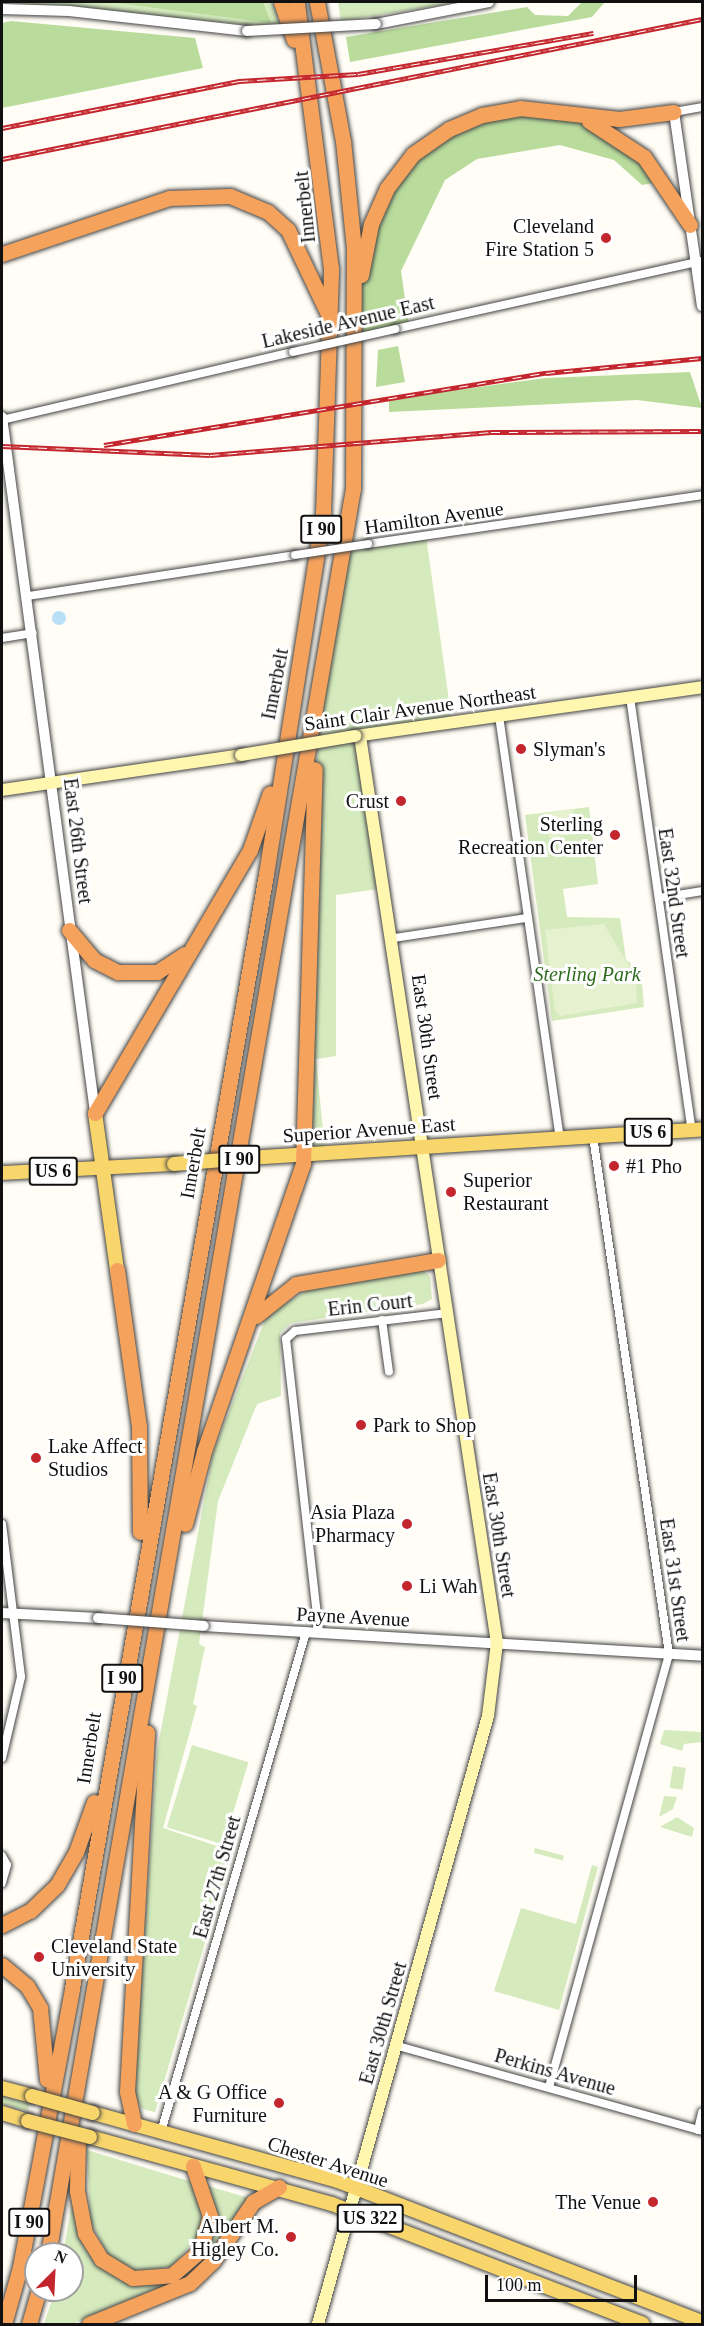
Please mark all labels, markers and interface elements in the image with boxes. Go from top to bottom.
street label: Innerbelt [289,170,321,244]
place label: Cleveland Fire Station 5 [485,214,594,261]
marker: Cleveland Fire Station 5 [599,231,613,245]
street label: Lakeside Avenue East [259,290,437,354]
street label: Hamilton Avenue [362,496,506,540]
road number: I 90 [300,514,342,544]
street label: Innerbelt [256,646,294,722]
street label: Saint Clair Avenue Northeast [302,680,538,736]
place label: Slyman's [533,737,606,761]
marker: Slyman's [514,742,528,756]
street label: East 26th Street [58,777,98,905]
place label: Crust [346,789,389,813]
marker: Crust [394,794,408,808]
place label: Sterling Recreation Center [458,812,603,859]
street label: East 32nd Street [653,826,695,960]
marker: Sterling Recreation Center [608,828,622,842]
park label: Sterling Park [533,962,641,986]
street label: East 30th Street [406,973,448,1101]
street label: Superior Avenue East [281,1112,457,1148]
road number: US 6 [622,1117,674,1147]
street label: Innerbelt [175,1125,211,1201]
road number: I 90 [218,1144,260,1174]
place label: #1 Pho [626,1154,682,1178]
road number: US 6 [28,1156,78,1186]
marker: #1 Pho [607,1159,621,1173]
place label: Superior Restaurant [463,1168,549,1215]
marker: Superior Restaurant [444,1185,458,1199]
street label: Erin Court [326,1289,414,1321]
place label: Park to Shop [373,1413,476,1437]
marker: Park to Shop [354,1418,368,1432]
place label: Lake Affect Studios [48,1434,144,1481]
marker: Lake Affect Studios [29,1451,43,1465]
street label: East 30th Street [477,1471,521,1599]
place label: Asia Plaza Pharmacy [310,1500,395,1547]
marker: Asia Plaza Pharmacy [400,1517,414,1531]
street label: East 31st Street [654,1517,696,1643]
place label: Li Wah [419,1574,478,1598]
marker: Li Wah [400,1579,414,1593]
street label: Payne Avenue [295,1602,411,1632]
road number: I 90 [101,1663,143,1693]
street label: Innerbelt [72,1710,106,1786]
street label: East 27th Street [188,1813,246,1941]
place label: Cleveland State University [51,1934,177,1981]
marker: Cleveland State University [32,1950,46,1964]
street label: East 30th Street [354,1959,412,2087]
street label: Perkins Avenue [491,2043,619,2101]
place label: A & G Office Furniture [157,2080,267,2127]
marker: A & G Office Furniture [272,2096,286,2110]
street label: Chester Avenue [264,2131,392,2193]
place label: The Venue [555,2190,641,2214]
marker: The Venue [646,2195,660,2209]
road number: US 322 [336,2203,404,2233]
road number: I 90 [8,2207,50,2237]
place label: Albert M. Higley Co. [191,2214,279,2261]
marker: Albert M. Higley Co. [284,2230,298,2244]
north arrow [24,2242,84,2302]
text: N [52,2247,69,2267]
scale bar [488,2263,640,2301]
text: 100 m [496,2275,542,2295]

